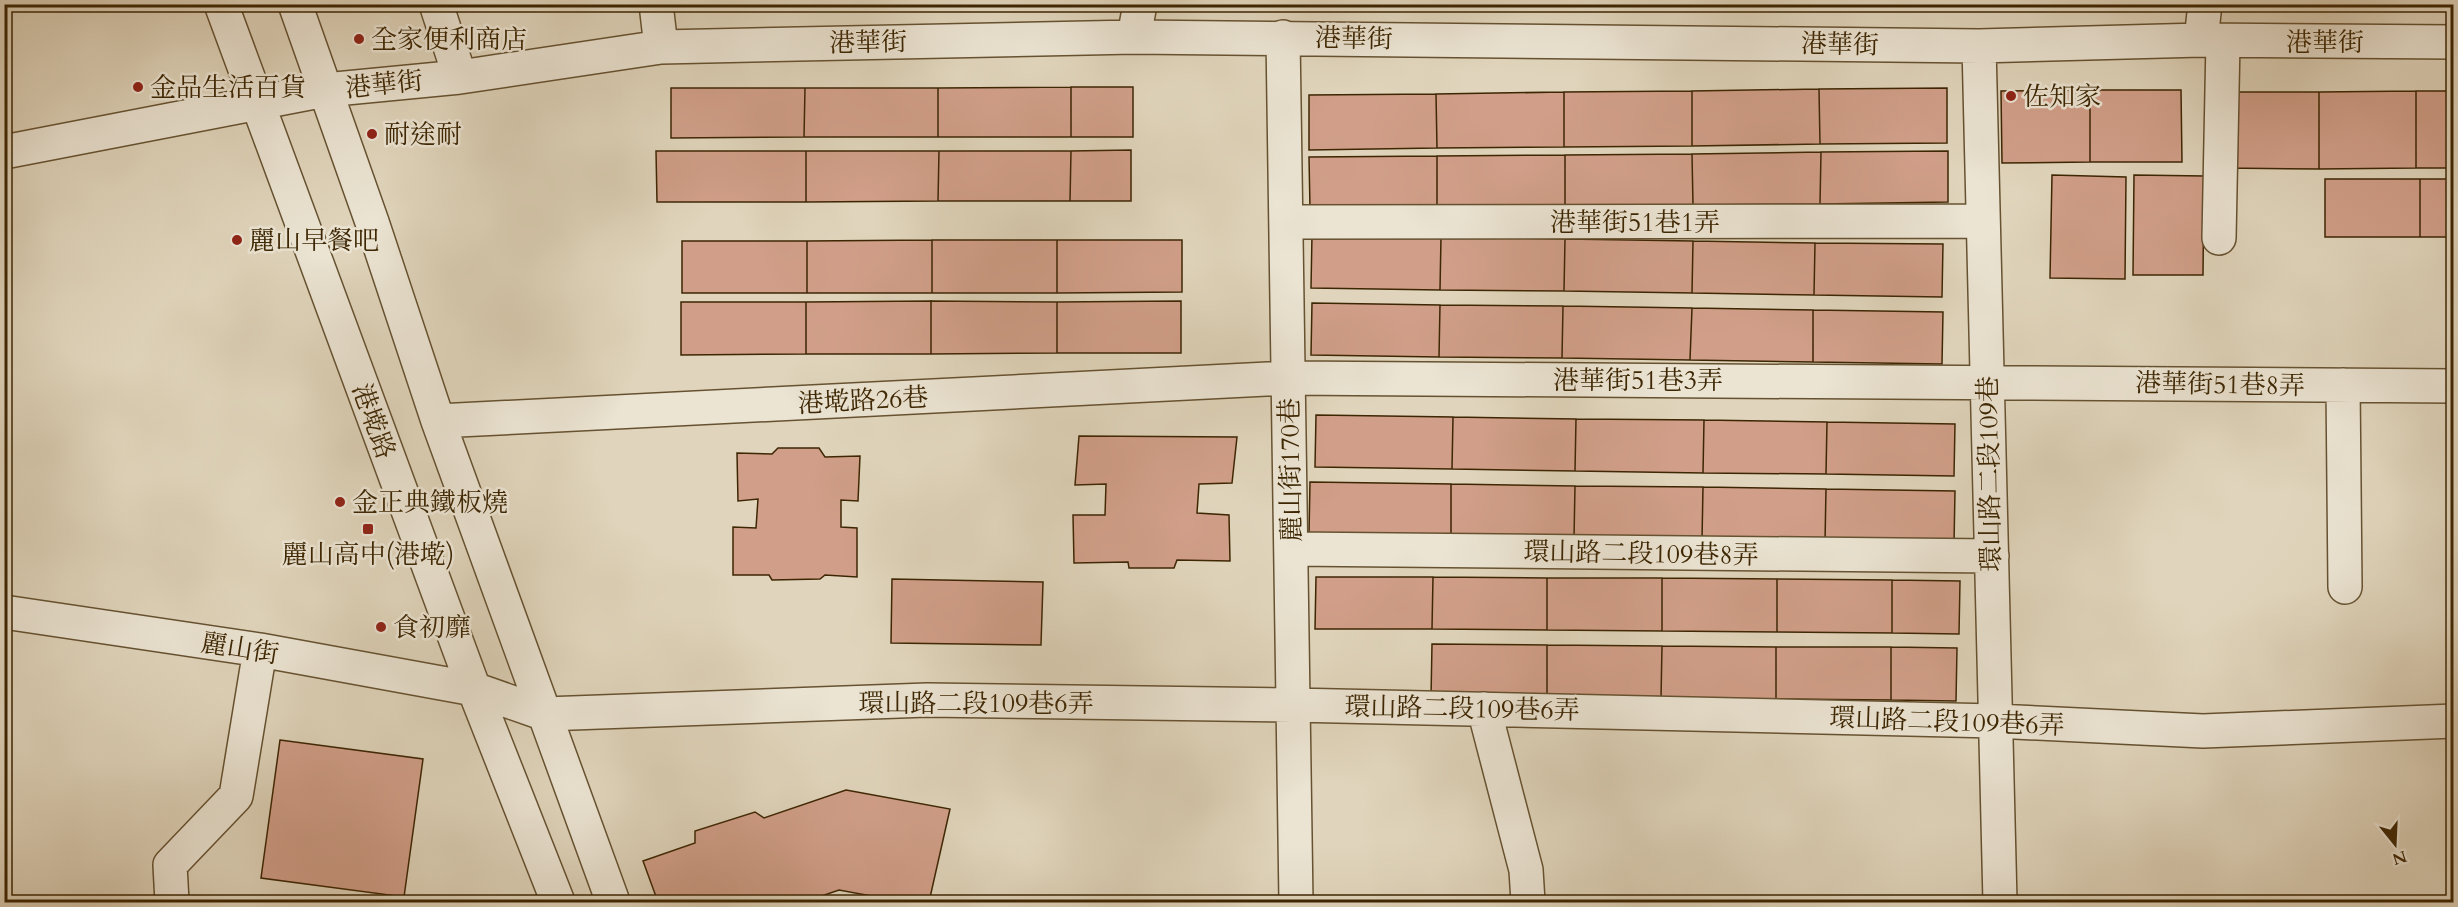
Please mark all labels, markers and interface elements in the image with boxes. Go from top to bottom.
street label: 港華街 [1315,20,1393,57]
place label: 全家便利商店 [371,22,527,57]
street label: 港華街 [829,24,907,61]
street label: 港華街 [2286,25,2364,60]
street label: 港華街 [1801,26,1879,63]
marker: 全家便利商店 [352,32,366,46]
street label: 港華街 [343,63,425,106]
place label: 金品生活百貨 [150,70,306,105]
place label: 佐知家 [2023,79,2101,114]
marker: 金品生活百貨 [131,80,145,94]
marker: 佐知家 [2004,89,2018,103]
place label: 耐途耐 [384,117,462,152]
marker: 耐途耐 [365,127,379,141]
street label: 港華街51巷1弄 [1550,205,1720,240]
place label: 麗山早餐吧 [249,223,379,258]
marker: 麗山早餐吧 [230,233,244,247]
street label: 港華街51巷3弄 [1553,363,1723,398]
street label: 港華街51巷8弄 [2135,366,2305,403]
street label: 環山路二段109巷 [1970,376,2009,572]
street label: 港墘路 [344,379,403,464]
street label: 港墘路26巷 [797,380,929,421]
street label: 麗山街170巷 [1272,398,1309,542]
place label: 金正典鐵板燒 [352,485,508,520]
marker: 金正典鐵板燒 [333,495,347,509]
marker: 麗山高中(港墘) [361,522,375,536]
street label: 環山路二段109巷8弄 [1523,534,1759,573]
place label: 麗山高中(港墘) [282,537,454,572]
place label: 食初靡 [393,610,471,645]
marker: 食初靡 [374,620,388,634]
street label: 麗山街 [199,625,281,672]
street label: 環山路二段109巷6弄 [858,686,1094,721]
street label: 環山路二段109巷6弄 [1344,689,1580,728]
street label: 環山路二段109巷6弄 [1829,700,2065,743]
north arrow [2365,814,2425,874]
text: N [2389,845,2409,870]

